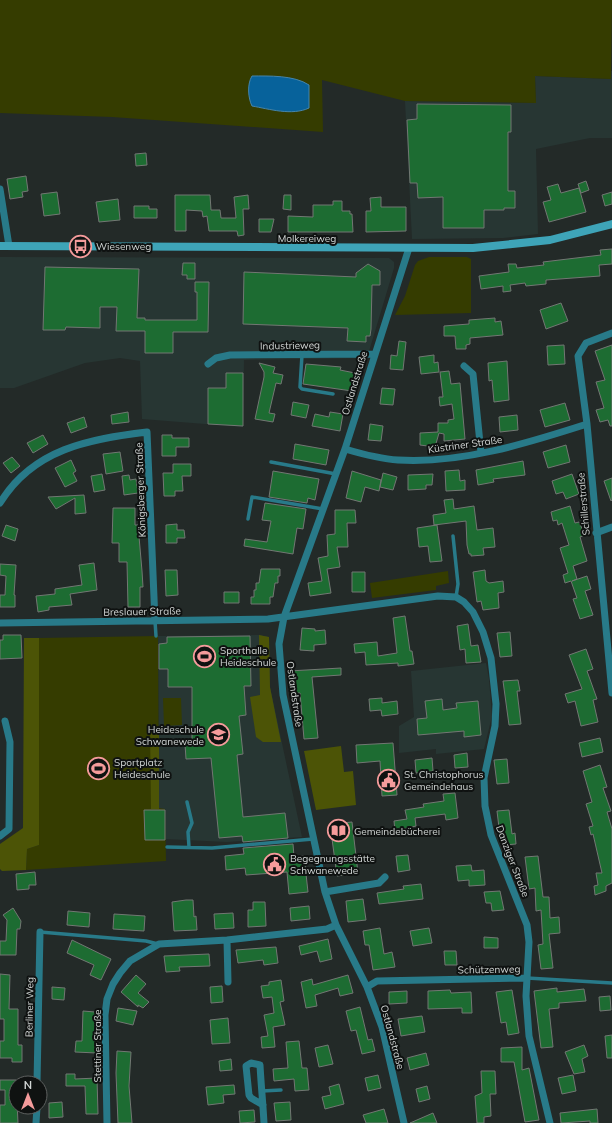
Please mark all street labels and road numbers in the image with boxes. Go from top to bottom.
street label: Molkereiweg [278,232,336,245]
street label: Industrieweg [260,338,320,353]
street label: Ostlandstraße [339,350,370,417]
street label: Küstriner Straße [427,433,503,456]
street label: Königsberger Straße [132,442,149,538]
street label: Schillerstraße [574,472,593,536]
street label: Breslauer Straße [103,604,181,619]
street label: Ostlandstraße [283,660,306,728]
street label: Danziger Straße [493,824,532,899]
street label: Schützenweg [458,962,520,977]
street label: Berliner Weg [22,977,37,1037]
street label: Ostlandstraße [378,1004,407,1071]
street label: Stettiner Straße [91,1010,104,1082]

